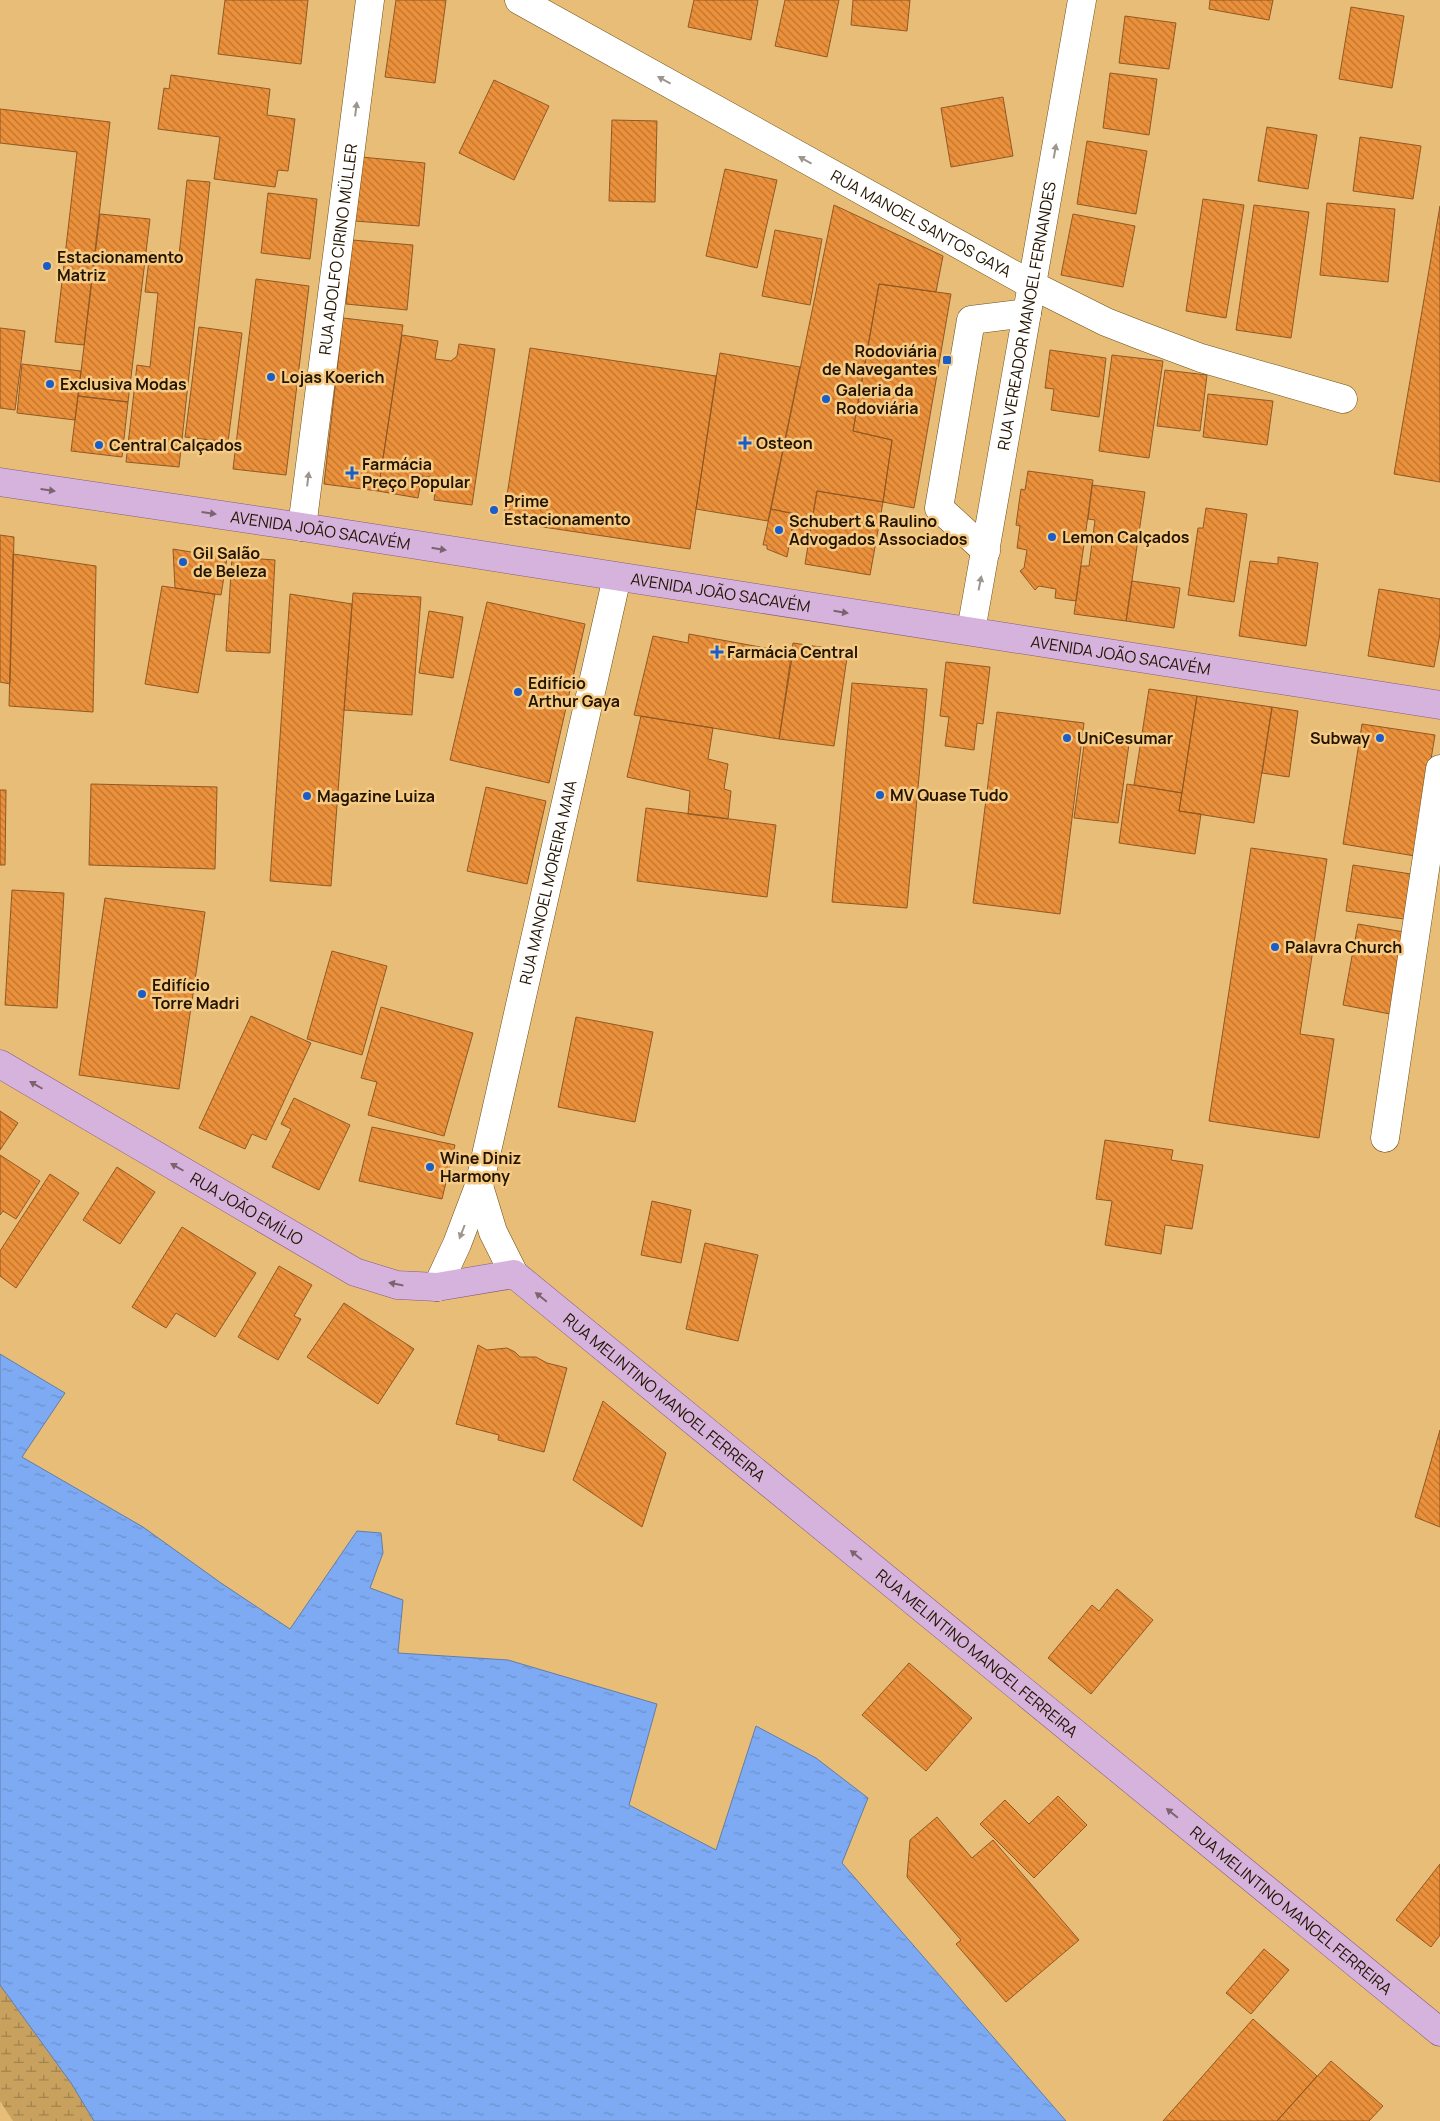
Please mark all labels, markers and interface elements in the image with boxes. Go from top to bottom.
one-way arrow [657,76,670,85]
one-way arrow [352,101,360,117]
street label: RUA ADOLFO CIRINO MÜLLER [313,142,362,356]
one-way arrow [1052,142,1060,158]
one-way arrow [799,155,812,164]
street label: RUA MANOEL SANTOS GAYA [827,164,1015,282]
street label: RUA VEREADOR MANOEL FERNANDES [992,180,1061,452]
place label: Estacionamento Matriz [57,246,184,286]
marker: Estacionamento Matriz [41,260,53,272]
place label: Rodoviária de Navegantes [822,340,937,380]
marker: Rodoviária de Navegantes [941,354,953,366]
place label: Lojas Koerich [281,366,384,388]
marker: Lojas Koerich [265,371,277,383]
place label: Exclusiva Modas [60,373,187,395]
marker: Exclusiva Modas [44,378,56,390]
place label: Galeria da Rodoviária [836,379,919,419]
marker: Galeria da Rodoviária [820,393,832,405]
place label: Osteon [756,432,813,454]
place label: Central Calçados [109,434,243,456]
marker: Osteon [738,436,752,450]
marker: Central Calçados [93,439,105,451]
place label: Farmácia Preço Popular [362,453,470,493]
marker: Farmácia Preço Popular [346,467,358,479]
one-way arrow [304,471,312,487]
one-way arrow [41,486,57,494]
place label: Prime Estacionamento [504,490,631,530]
marker: Prime Estacionamento [488,504,500,516]
street label: AVENIDA JOÃO SACAVÉM [229,505,412,555]
one-way arrow [201,510,217,518]
place label: Schubert & Raulino Advogados Associados [789,510,968,550]
marker: Schubert & Raulino Advogados Associados [773,524,785,536]
place label: Lemon Calçados [1062,526,1190,548]
marker: Lemon Calçados [1046,531,1058,543]
place label: Gil Salão de Beleza [193,542,267,582]
one-way arrow [431,545,447,553]
marker: Gil Salão de Beleza [177,556,189,568]
street label: AVENIDA JOÃO SACAVÉM [629,568,812,617]
one-way arrow [976,575,984,591]
one-way arrow [834,608,850,616]
street label: AVENIDA JOÃO SACAVÉM [1029,630,1212,680]
place label: Farmácia Central [727,641,858,663]
marker: Farmácia Central [711,646,723,658]
place label: Edifício Arthur Gaya [528,672,620,712]
marker: Edifício Arthur Gaya [512,686,524,698]
place label: UniCesumar [1077,727,1173,749]
place label: Subway [1310,727,1370,749]
marker: UniCesumar [1061,732,1073,744]
marker: Subway [1374,732,1386,744]
street label: RUA MANOEL MOREIRA MAIA [514,778,582,986]
place label: MV Quase Tudo [890,784,1009,806]
place label: Magazine Luiza [317,785,435,807]
marker: MV Quase Tudo [874,789,886,801]
marker: Magazine Luiza [301,790,313,802]
place label: Palavra Church [1285,936,1402,958]
marker: Palavra Church [1269,941,1281,953]
place label: Edifício Torre Madri [152,974,239,1014]
marker: Edifício Torre Madri [136,988,148,1000]
one-way arrow [30,1081,43,1090]
place label: Wine Diniz Harmony [440,1147,521,1187]
marker: Wine Diniz Harmony [424,1161,436,1173]
one-way arrow [169,1163,184,1171]
street label: RUA JOÃO EMÍLIO [186,1167,308,1250]
one-way arrow [457,1225,465,1239]
one-way arrow [388,1279,404,1287]
one-way arrow [535,1291,548,1302]
street label: RUA MELINTINO MANOEL FERREIRA [559,1308,770,1486]
one-way arrow [850,1550,863,1561]
street label: RUA MELINTINO MANOEL FERREIRA [871,1564,1083,1742]
one-way arrow [1166,1808,1178,1819]
street label: RUA MELINTINO MANOEL FERREIRA [1186,1821,1397,2000]

